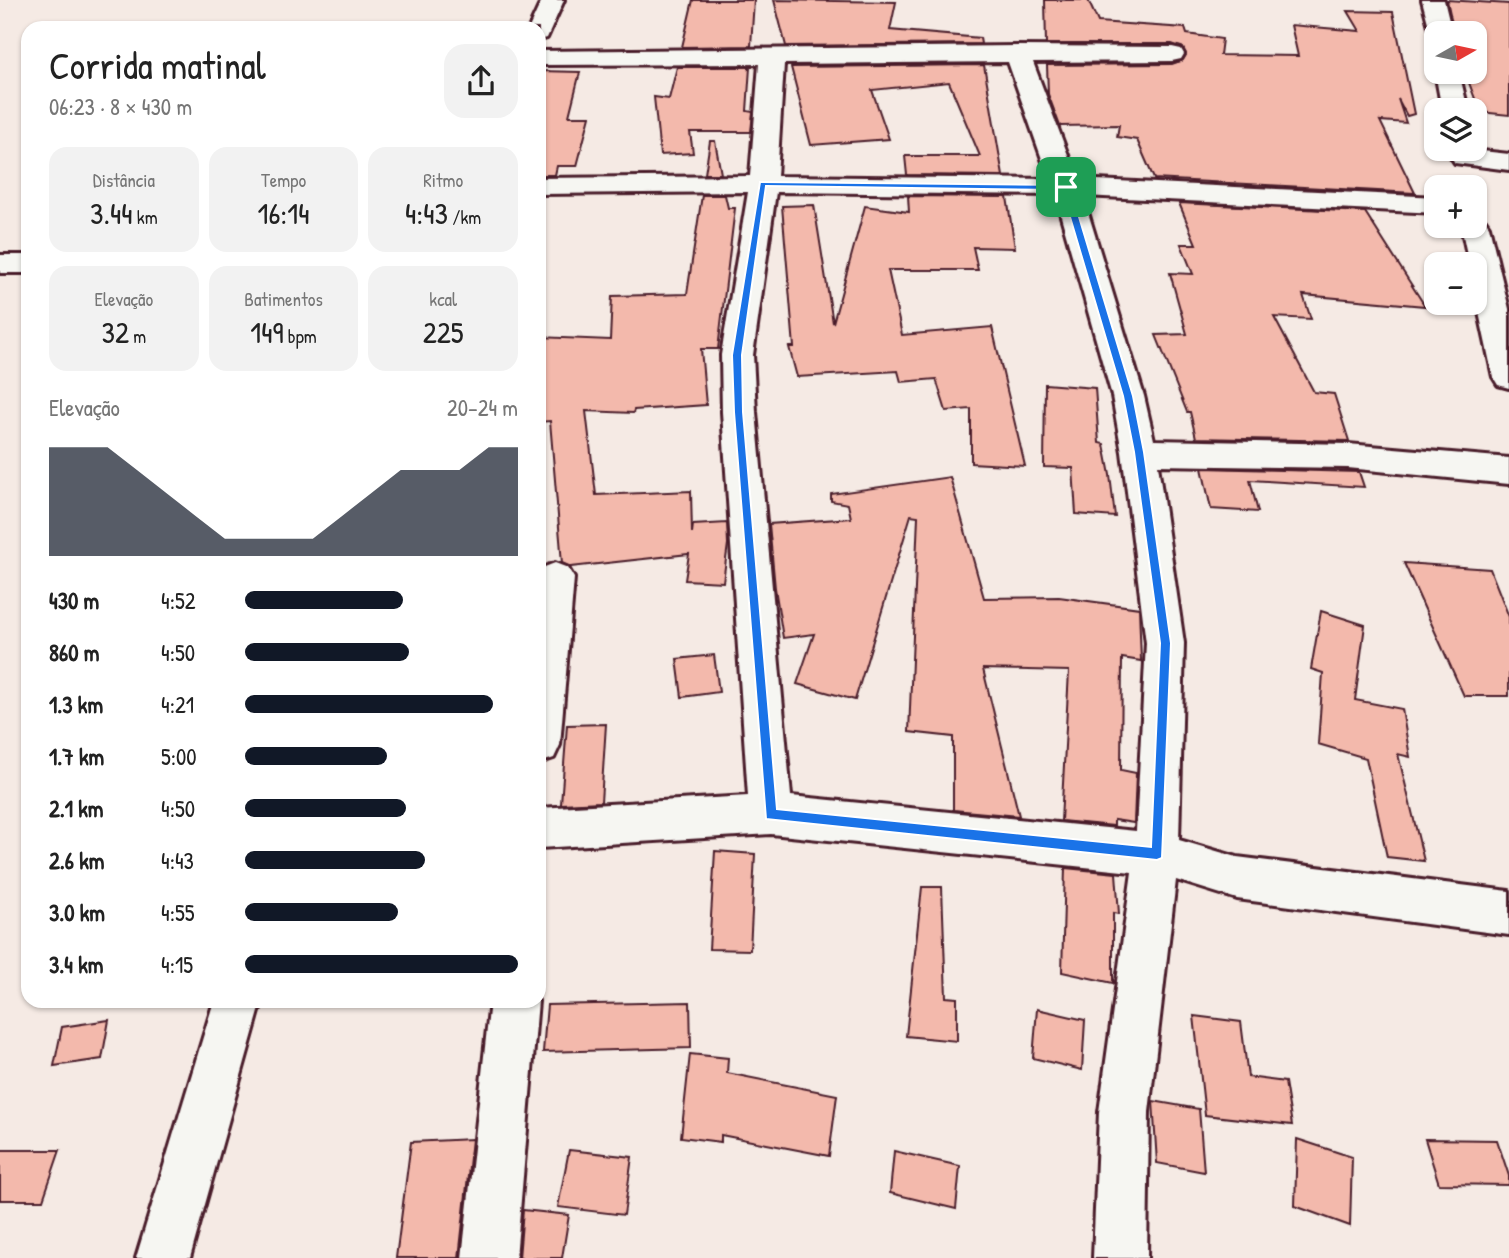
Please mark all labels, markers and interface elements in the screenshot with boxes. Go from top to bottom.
north arrow [1424,21,1488,84]
map controls [1424,21,1487,315]
text: Corrida matinal [49,39,266,91]
button: share [444,44,518,118]
text: 06:23 · 8 × 430 m [49,91,192,122]
button: layers [1424,98,1487,161]
pin [1036,157,1096,217]
text: Distância [93,167,155,193]
text: Tempo [261,167,306,193]
text: Ritmo [423,167,463,193]
icon: arrive [1047,168,1085,206]
button: + [1424,175,1487,238]
text: 3.44 [90,193,132,233]
text: 16:14 [258,193,309,233]
text: 4:43 [405,193,448,233]
text: km [132,204,158,230]
text: /km [448,204,481,230]
button: − [1424,252,1487,315]
text: Elevação [95,286,153,312]
text: Batimentos [244,286,323,312]
text: kcal [429,286,457,312]
text: 32 [101,312,129,352]
text: 149 [250,312,283,352]
text: 225 [423,312,464,352]
text: m [129,323,146,349]
text: bpm [283,323,317,349]
text: Elevação [49,392,120,423]
text: 20–24 m [447,392,518,423]
text: 430 m [49,585,99,616]
text: 4:52 [161,585,195,616]
text: 860 m [49,637,99,668]
text: 4:50 [161,637,195,668]
text: 1.3 km [49,689,103,720]
text: 4:21 [161,689,194,720]
text: 1.7 km [49,741,104,772]
text: 5:00 [161,741,197,772]
text: 2.1 km [49,793,104,824]
text: 4:50 [161,793,195,824]
text: 2.6 km [49,845,104,876]
text: 4:43 [161,845,194,876]
text: 3.0 km [49,897,105,928]
text: 4:55 [161,897,194,928]
text: 3.4 km [49,949,103,980]
text: 4:15 [161,949,193,980]

